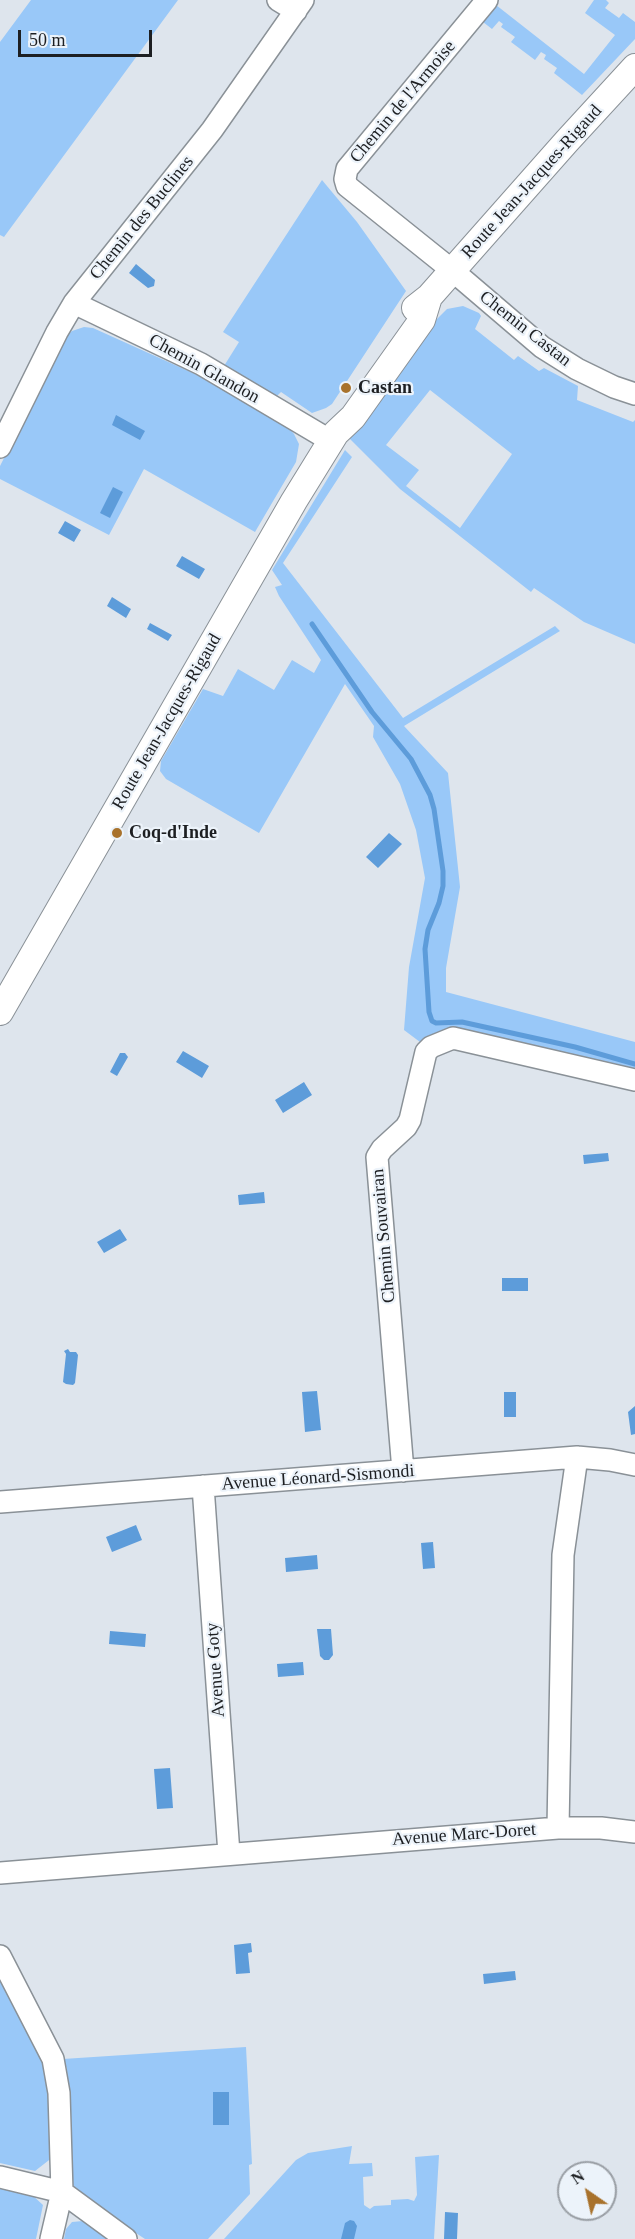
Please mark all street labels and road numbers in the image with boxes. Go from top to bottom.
street label: Chemin de l'Armoise [345,36,461,168]
street label: Route Jean-Jacques-Rigaud [457,101,607,263]
street label: Chemin des Buclines [85,152,199,284]
street label: Chemin Castan [475,286,575,372]
street label: Chemin Glandon [145,330,263,408]
street label: Route Jean-Jacques-Rigaud [108,630,226,814]
street label: Chemin Souvairan [367,1168,401,1304]
street label: Avenue Léonard-Sismondi [221,1460,415,1496]
street label: Avenue Goty [202,1622,230,1718]
street label: Avenue Marc-Doret [391,1819,537,1851]

